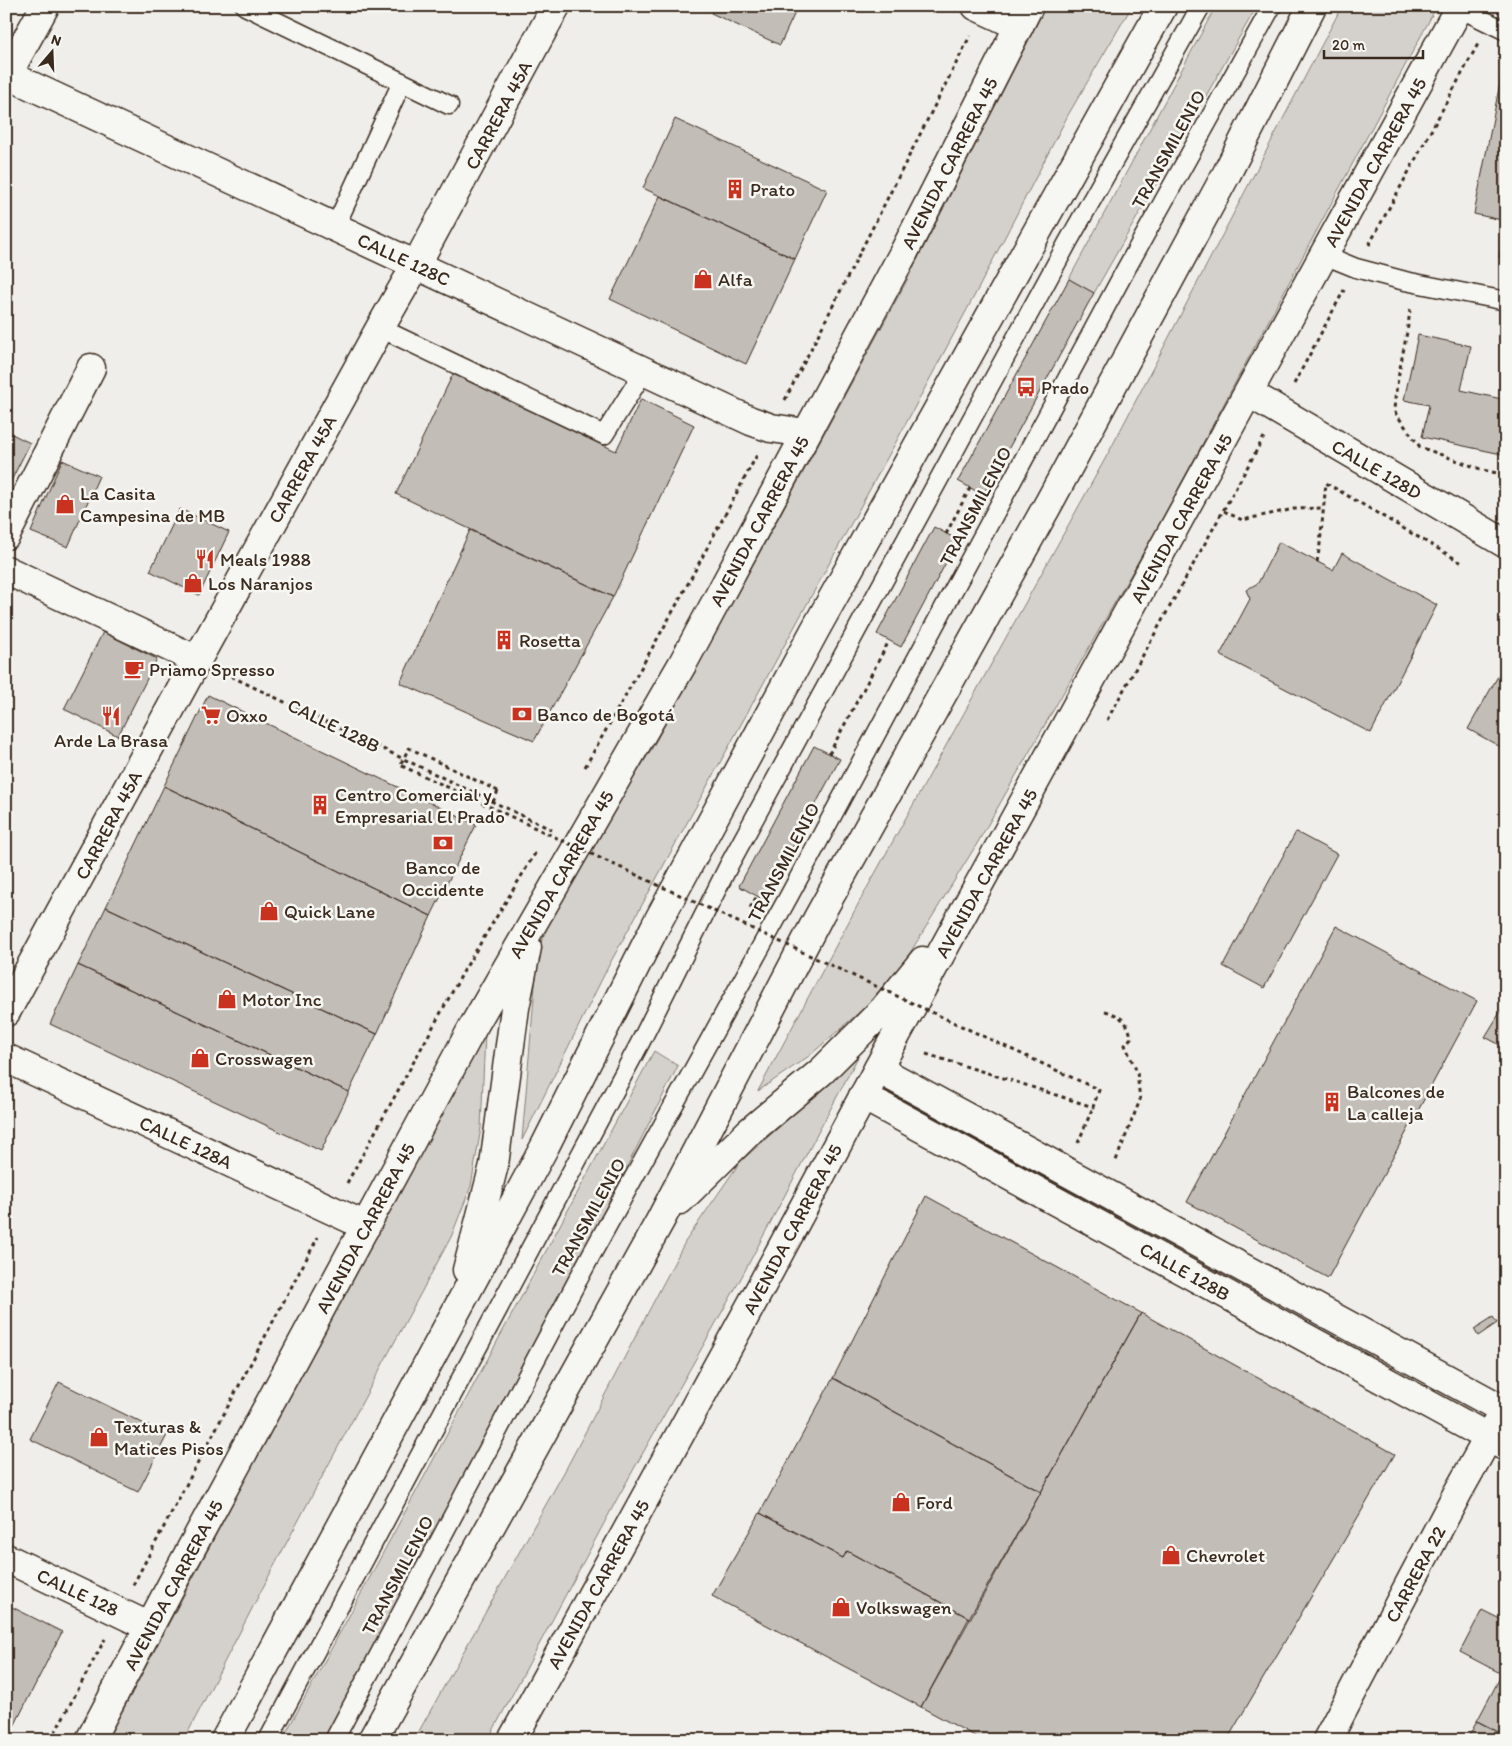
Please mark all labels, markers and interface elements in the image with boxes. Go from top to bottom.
north arrow [28,28,78,78]
scale bar [1324,28,1423,60]
text: N [49,31,63,50]
text: 20 m [1332,36,1366,54]
street label: CARRERA 45A [460,57,537,174]
street label: AVENIDA CARRERA 45 [896,73,1003,253]
street label: AVENIDA CARRERA 45 [1319,74,1432,251]
street label: TRANSMILENIO [1126,86,1211,213]
building icon: Prato [724,178,746,200]
place label: Prato [750,178,795,201]
street label: CALLE 128C [354,228,454,291]
shop icon: Alfa [692,268,714,290]
place label: Alfa [718,268,753,291]
bus stop icon: Prado [1015,376,1037,398]
place label: Prado [1041,376,1089,399]
street label: CARRERA 45A [263,411,342,527]
street label: AVENIDA CARRERA 45 [1125,430,1238,607]
street label: AVENIDA CARRERA 45 [705,432,814,610]
street label: CALLE 128D [1328,434,1426,504]
street label: TRANSMILENIO [934,442,1017,570]
place label: La Casita Campesina de MB [80,482,225,527]
shop icon: La Casita Campesina de MB [54,493,76,515]
restaurant icon: Meals 1988 [194,548,216,570]
place label: Meals 1988 [220,548,311,571]
shop icon: Los Naranjos [182,572,204,594]
place label: Los Naranjos [208,572,313,595]
building icon: Rosetta [493,629,515,651]
place label: Rosetta [519,629,581,652]
cafe icon: Priamo Spresso [123,658,145,680]
place label: Priamo Spresso [149,658,275,681]
street label: CALLE 128B [284,693,384,758]
bank icon: Banco de Bogotá [511,703,533,725]
place label: Banco de Bogotá [537,703,675,726]
supermarket icon: Oxxo [200,704,222,726]
place label: Oxxo [226,704,268,727]
restaurant icon: Arde La Brasa [100,705,122,727]
place label: Arde La Brasa [54,729,168,752]
street label: CARRERA 45A [70,767,147,884]
place label: Centro Comercial y Empresarial El Prado [335,783,505,828]
street label: AVENIDA CARRERA 45 [930,785,1043,962]
street label: AVENIDA CARRERA 45 [504,786,619,962]
building icon: Centro Comercial y Empresarial El Prado [309,794,331,816]
street label: TRANSMILENIO [742,798,825,926]
bank icon: Banco de Occidente [432,832,454,854]
place label: Banco de Occidente [402,856,484,901]
shop icon: Quick Lane [258,900,280,922]
place label: Quick Lane [284,900,375,923]
shop icon: Motor Inc [216,988,238,1010]
place label: Motor Inc [242,988,322,1011]
shop icon: Crosswagen [189,1047,211,1069]
place label: Crosswagen [215,1047,313,1070]
place label: Balcones de La calleja [1347,1080,1445,1125]
building icon: Balcones de La calleja [1321,1091,1343,1113]
street label: CALLE 128A [136,1111,236,1174]
street label: AVENIDA CARRERA 45 [311,1139,420,1317]
street label: AVENIDA CARRERA 45 [738,1140,847,1318]
street label: TRANSMILENIO [546,1154,631,1281]
street label: CALLE 128B [1135,1237,1234,1306]
place label: Texturas & Matices Pisos [114,1415,224,1460]
shop icon: Texturas & Matices Pisos [88,1426,110,1448]
shop icon: Ford [890,1491,912,1513]
place label: Ford [916,1491,953,1514]
street label: AVENIDA CARRERA 45 [119,1496,228,1674]
street label: AVENIDA CARRERA 45 [542,1496,655,1673]
street label: TRANSMILENIO [356,1511,439,1639]
street label: CARRERA 22 [1380,1522,1451,1627]
shop icon: Chevrolet [1160,1544,1182,1566]
place label: Chevrolet [1186,1544,1265,1567]
street label: CALLE 128 [33,1563,122,1621]
shop icon: Volkswagen [830,1596,852,1618]
place label: Volkswagen [856,1596,952,1619]

